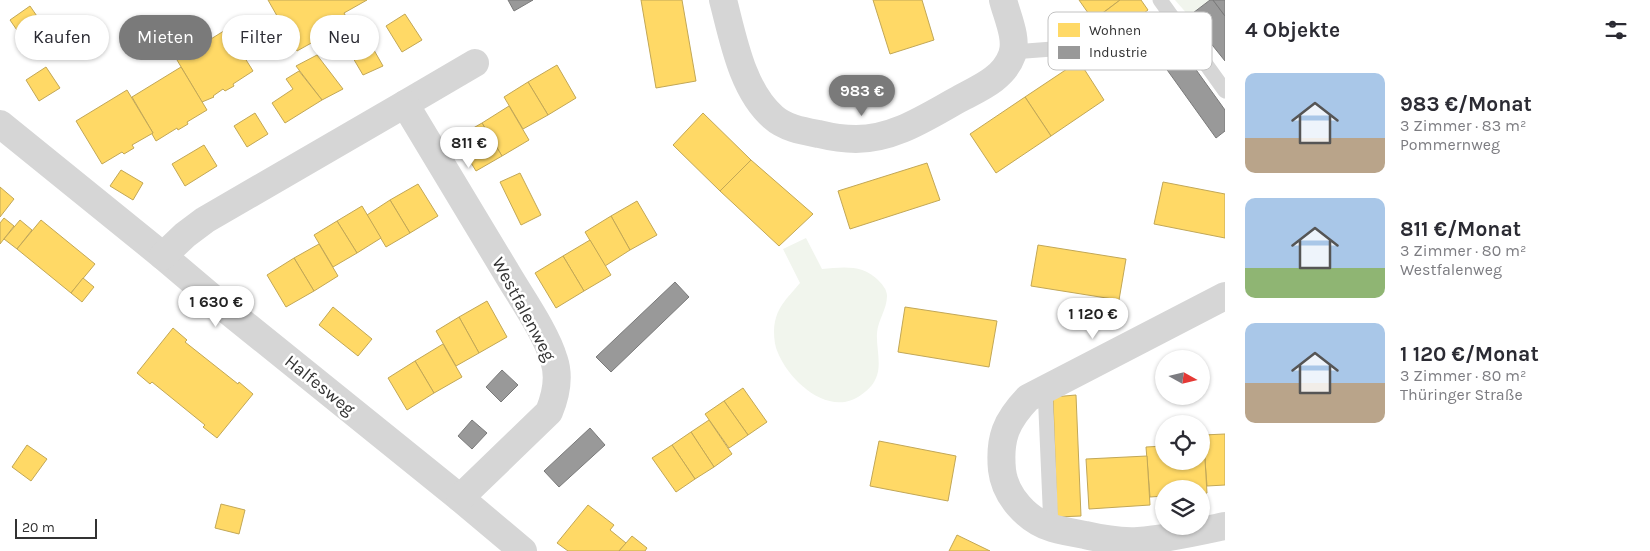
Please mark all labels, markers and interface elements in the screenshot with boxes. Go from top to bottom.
legend [1048,12,1212,70]
chip: Kaufen [15,15,109,60]
chip: Mieten [119,15,212,60]
chip: Filter [222,15,300,60]
chip: Neu [310,15,379,60]
icon: filters [1602,16,1630,44]
text: 4 Objekte [1245,18,1340,42]
text: Wohnen [1089,22,1141,39]
text: Industrie [1089,44,1147,61]
pin: 983 € [827,74,897,117]
text: 983 € [840,81,884,100]
text: 983 €/Monat [1400,92,1532,116]
icon: home [1285,93,1345,153]
text: 3 Zimmer · 83 m² [1400,116,1526,135]
pin: 811 € [434,126,504,169]
text: 811 € [451,133,487,152]
text: Pommernweg [1400,135,1500,154]
text: 811 €/Monat [1400,217,1521,241]
icon: home [1285,218,1345,278]
text: 3 Zimmer · 80 m² [1400,241,1526,260]
street label: Westfalenweg [487,253,561,365]
text: Westfalenweg [1400,260,1502,279]
pin: 1 630 € [170,286,262,328]
text: 1 630 € [189,292,243,311]
pin: 1 120 € [1047,298,1139,340]
text: 1 120 € [1068,304,1118,323]
text: 1 120 €/Monat [1400,342,1539,366]
icon: home [1285,343,1345,403]
street label: Halfesweg [280,350,360,420]
north arrow [1155,350,1210,405]
map controls [1155,350,1210,535]
text: 3 Zimmer · 80 m² [1400,366,1526,385]
text: Thüringer Straße [1400,385,1523,404]
button: locate [1155,415,1210,470]
button: layers [1155,480,1210,535]
scale bar [15,516,98,539]
text: 20 m [22,519,55,536]

